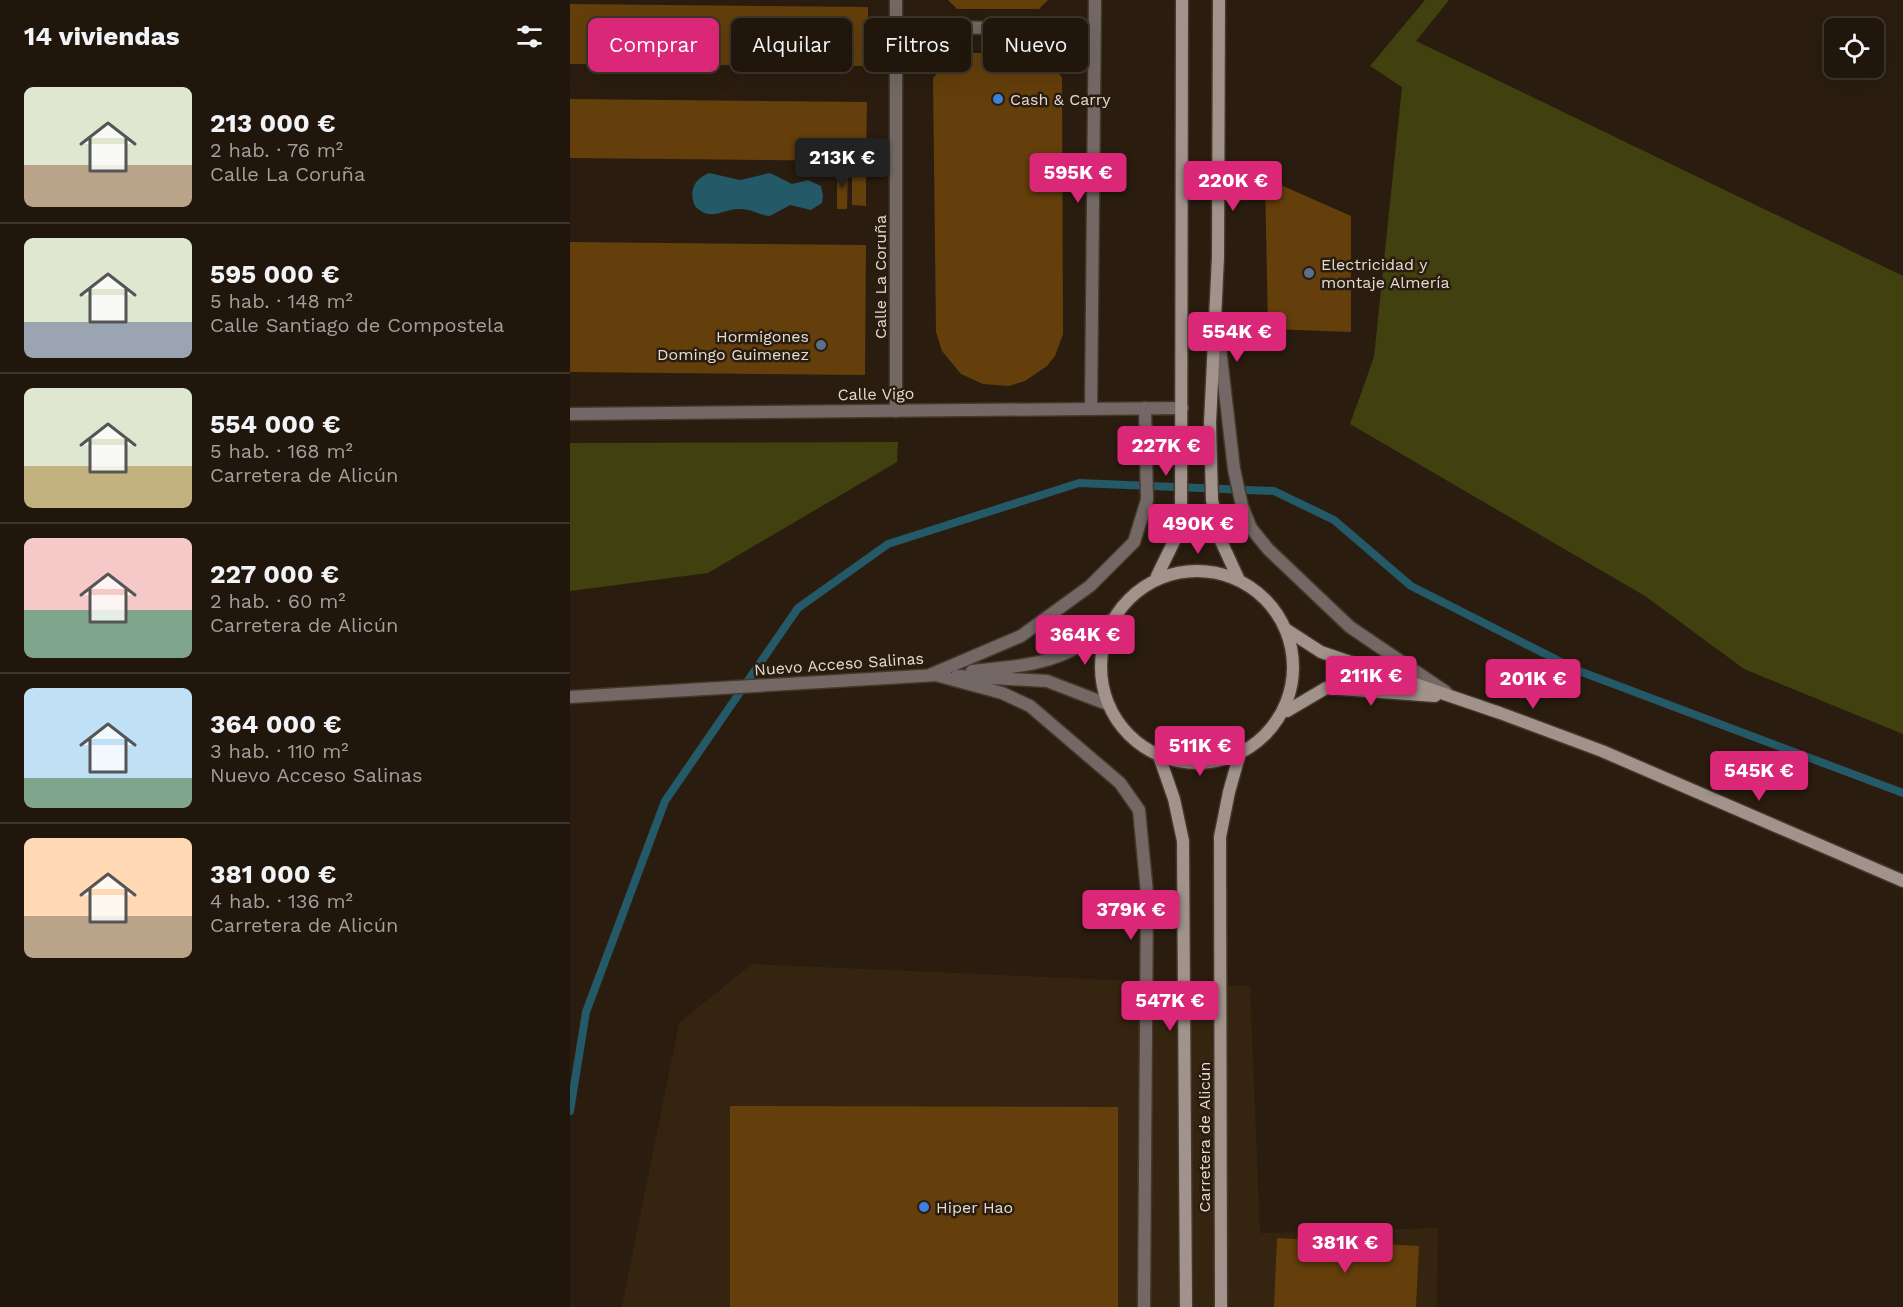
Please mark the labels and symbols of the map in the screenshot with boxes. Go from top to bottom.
place label: Cash & Carry [1010,90,1111,109]
marker: Cash & Carry [991,92,1005,106]
pin: 213K € [793,138,891,189]
pin: 595K € [1029,153,1127,204]
pin: 220K € [1184,161,1282,212]
street label: Calle La Coruña [871,215,890,339]
place label: Electricidad y montaje Almería [1321,255,1449,292]
marker: Electricidad y montaje Almería [1302,266,1316,280]
pin: 554K € [1188,312,1286,363]
place label: Hormigones Domingo Guimenez [657,327,809,364]
marker: Hormigones Domingo Guimenez [814,338,828,352]
street label: Calle Vigo [837,384,915,404]
pin: 227K € [1117,426,1215,477]
pin: 490K € [1149,504,1247,555]
pin: 364K € [1036,615,1134,666]
street label: Nuevo Acceso Salinas [754,649,924,679]
pin: 211K € [1322,656,1420,707]
pin: 201K € [1484,659,1582,710]
pin: 511K € [1151,726,1249,777]
pin: 545K € [1710,751,1808,802]
pin: 379K € [1082,890,1180,941]
pin: 547K € [1121,981,1219,1032]
street label: Carretera de Alicún [1195,1062,1214,1212]
place label: Hiper Hao [936,1198,1013,1217]
marker: Hiper Hao [917,1200,931,1214]
pin: 381K € [1296,1223,1394,1274]

